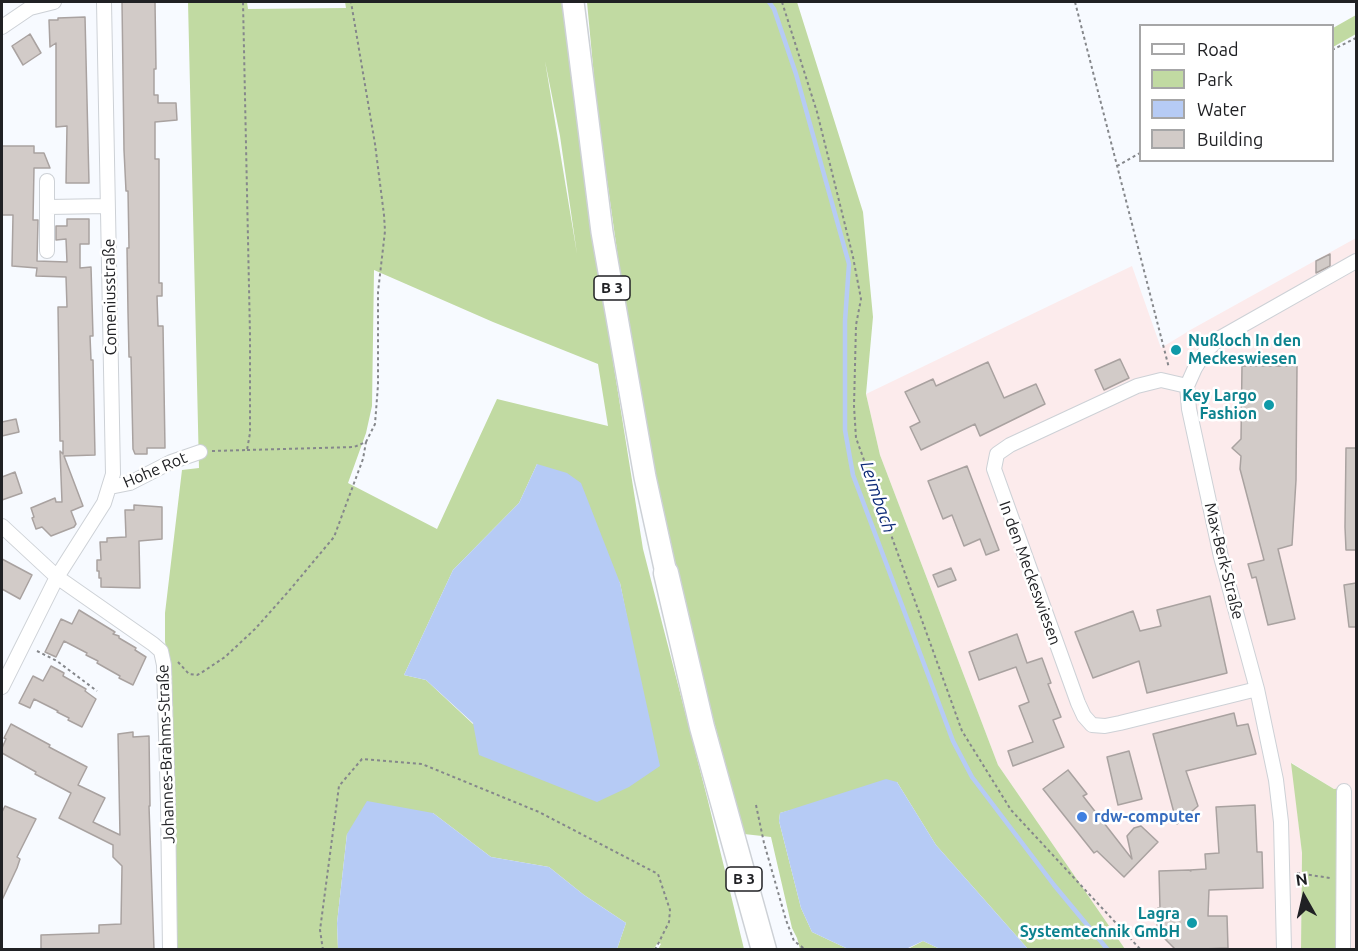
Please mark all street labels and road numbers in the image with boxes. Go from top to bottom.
street label: Comeniusstraße [99,238,121,356]
road number: B 3 [594,276,630,300]
street label: Hohe Rot [120,448,190,492]
street label: In den Meckeswiesen [995,498,1065,648]
street label: Max-Berk-Straße [1200,501,1248,621]
street label: Johannes-Brahms-Straße [153,664,179,844]
road number: B 3 [726,867,762,891]

